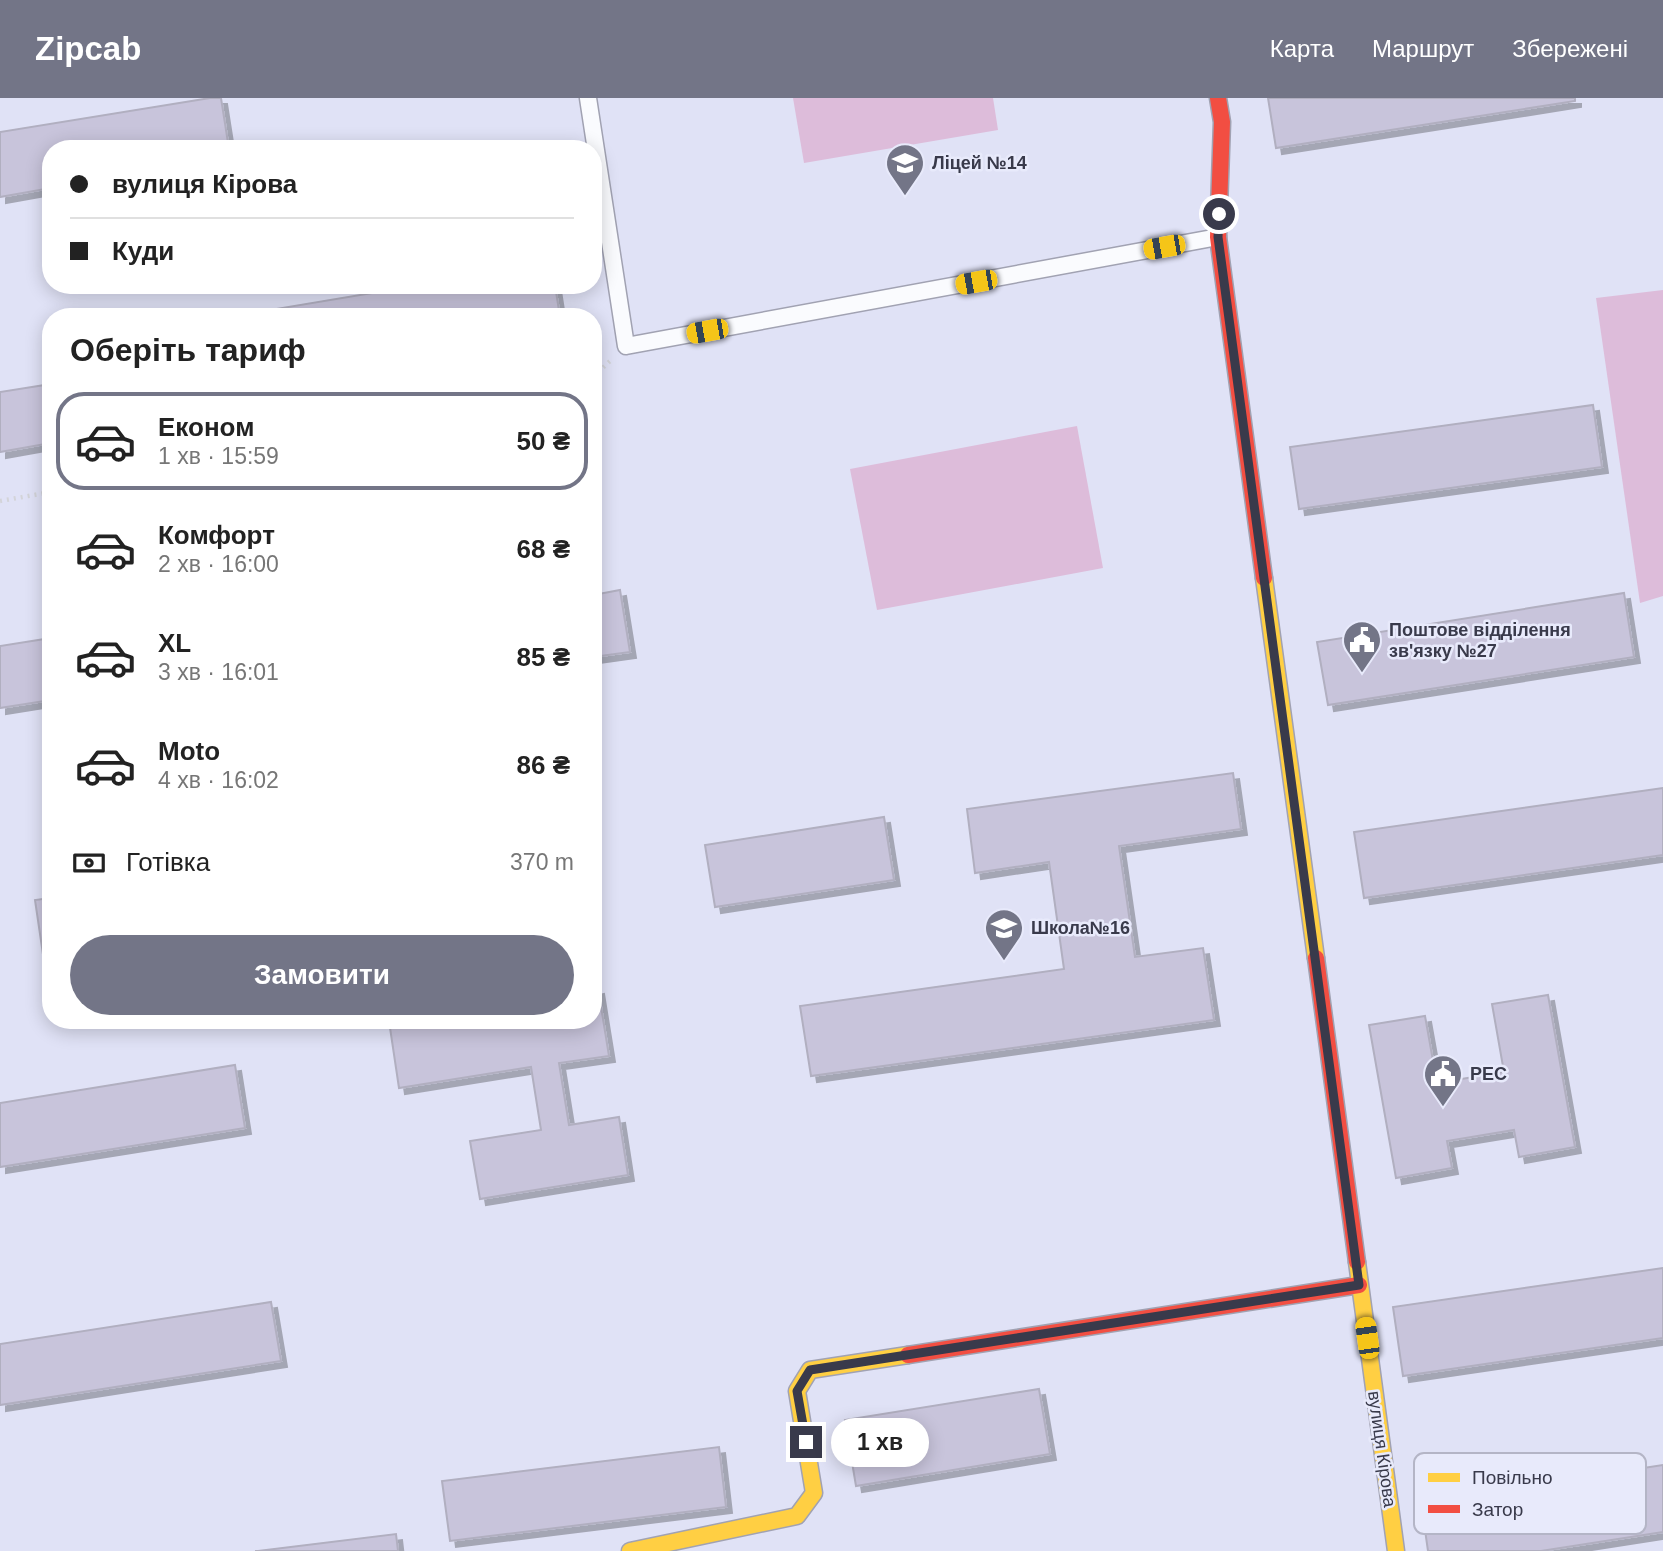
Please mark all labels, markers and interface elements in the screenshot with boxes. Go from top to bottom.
text: Zipcab [35,30,141,67]
text: Карта [1270,35,1334,62]
text: Маршрут [1372,35,1474,62]
text: Збережені [1512,35,1628,62]
school or university icon: Ліцей №14 [884,142,926,197]
place label: Ліцей №14 [932,153,1027,173]
text: вулиця Кірова [112,169,297,199]
route start [1203,198,1235,230]
car [1142,233,1187,261]
text: Куди [112,236,174,266]
car [954,268,999,296]
car [685,317,730,345]
text: Оберіть тариф [70,332,306,368]
icon: car [74,410,137,473]
text: Економ [158,412,254,442]
text: 50 ₴ [517,426,570,456]
text: 1 хв · 15:59 [158,443,279,469]
icon: car [74,518,137,581]
text: Комфорт [158,520,275,550]
text: 68 ₴ [517,534,570,564]
text: 2 хв · 16:00 [158,551,279,577]
public building icon: Поштове відділення зв'язку №27 [1341,619,1383,674]
place label: Поштове відділення зв'язку №27 [1389,620,1571,661]
icon: car [74,626,137,689]
text: XL [158,628,191,658]
text: 85 ₴ [517,642,570,672]
text: 3 хв · 16:01 [158,659,279,685]
icon: car [74,734,137,797]
text: Moto [158,736,220,766]
text: 86 ₴ [517,750,570,780]
text: 4 хв · 16:02 [158,767,279,793]
icon: cash [70,844,108,882]
text: Готівка [126,847,210,877]
text: 370 m [510,849,574,875]
school or university icon: Школа№16 [983,907,1025,962]
place label: Школа№16 [1031,918,1130,938]
button: Замовити [70,935,574,1015]
public building icon: РЕС [1422,1053,1464,1108]
place label: РЕС [1470,1064,1507,1084]
car [1354,1316,1381,1360]
street label: вулиця Кірова [1364,1390,1400,1509]
callout: 1 хв [830,1418,928,1466]
route end [790,1426,822,1458]
text: 1 хв [857,1429,903,1455]
legend [1414,1453,1646,1534]
text: Повільно [1472,1467,1553,1488]
text: Затор [1472,1499,1523,1520]

